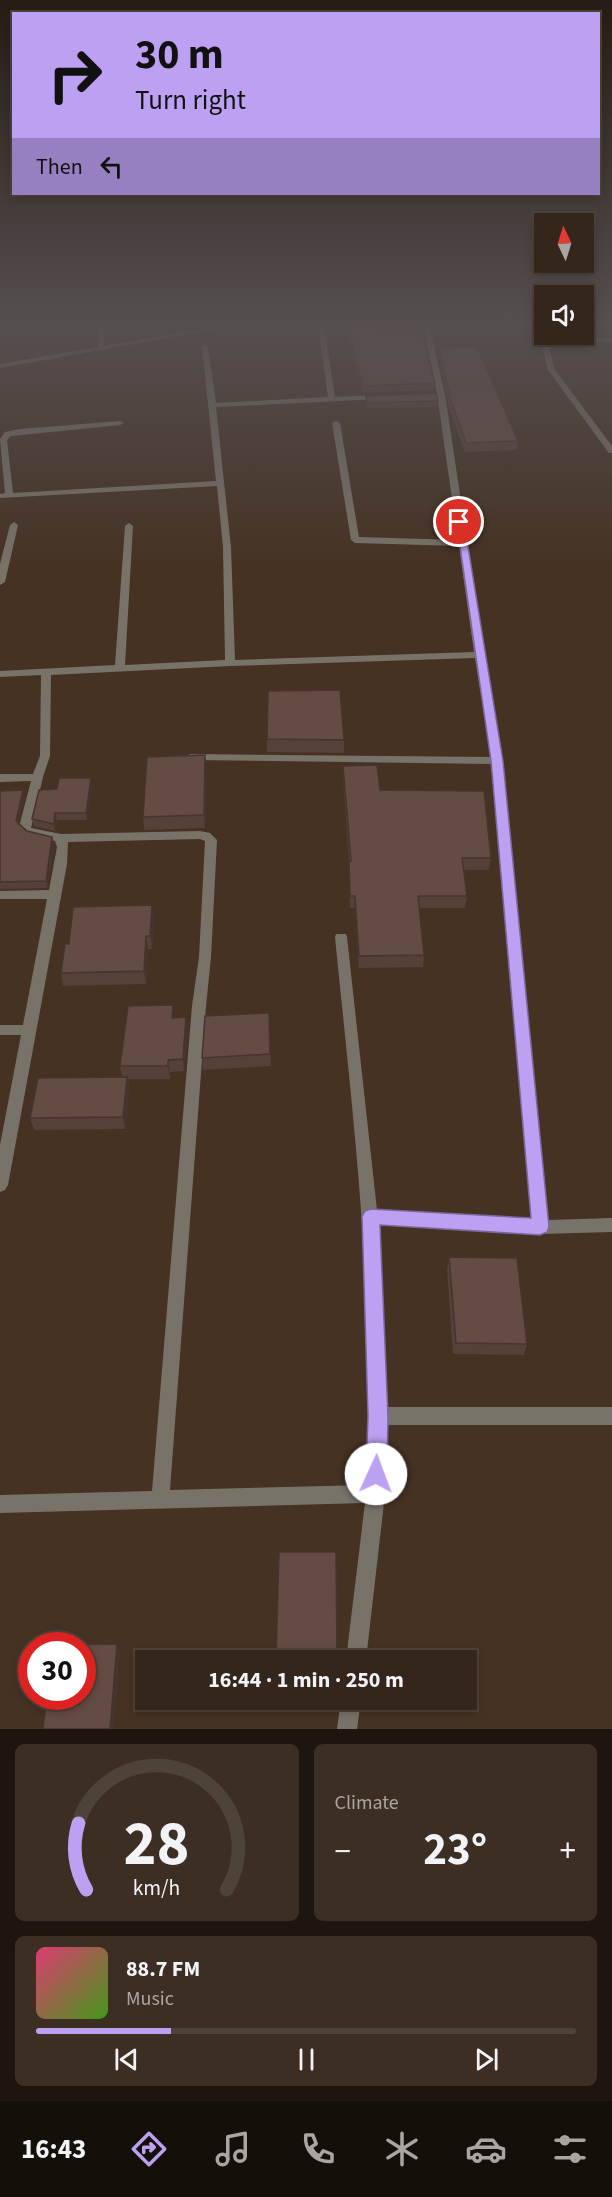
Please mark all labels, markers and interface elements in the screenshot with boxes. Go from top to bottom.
text: 30 m [135,25,224,85]
icon: right [36,36,114,114]
text: Turn right [135,81,246,120]
icon: left [95,150,128,183]
text: Then [36,151,83,183]
north arrow [534,213,594,273]
map controls [534,213,594,345]
button: sound [534,285,594,345]
pin [433,496,484,547]
icon: arrive [442,505,475,538]
position arrow [344,1442,408,1506]
speed limit sign: 30 [18,1632,96,1710]
text: 16:44 · 1 min · 250 m [208,1664,404,1696]
text: Climate [335,1789,399,1817]
text: 28 [124,1800,190,1889]
text: 23° [423,1818,487,1882]
text: − [335,1828,351,1875]
text: + [560,1828,576,1875]
text: km/h [133,1873,181,1904]
text: 88.7 FM [126,1953,200,1985]
text: Music [126,1985,174,2013]
icon: previous [110,2043,143,2076]
icon: pause [290,2043,323,2076]
icon: next [470,2043,503,2076]
icon: directions [128,2128,170,2170]
icon: music [212,2128,254,2170]
icon: phone [297,2128,339,2170]
icon: climate [381,2128,423,2170]
icon: car [465,2128,507,2170]
icon: filters [549,2128,591,2170]
text: 16:43 [21,2130,86,2169]

